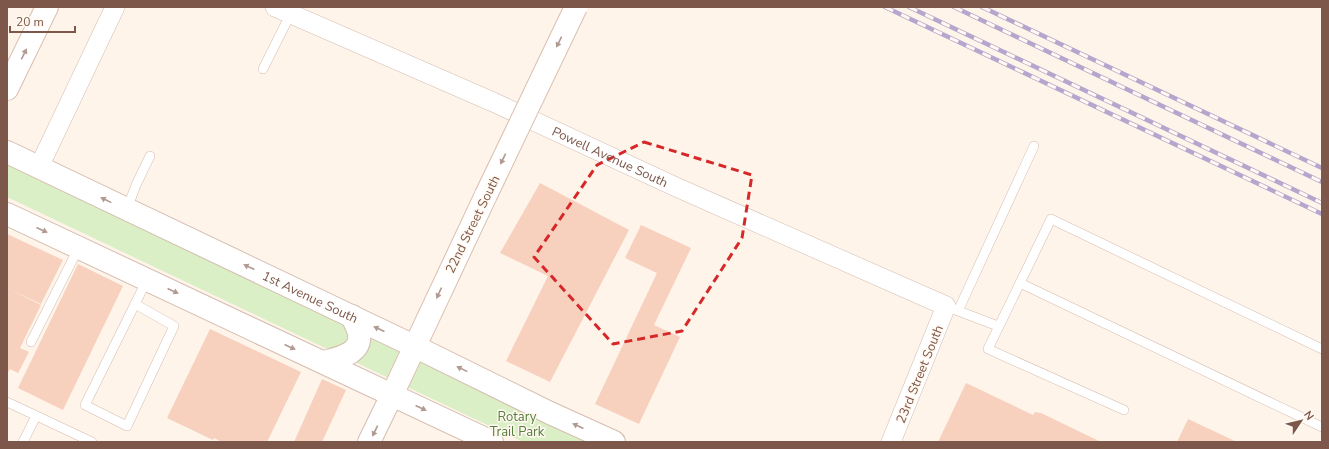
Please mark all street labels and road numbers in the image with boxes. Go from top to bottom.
street label: Powell Avenue South [549,123,671,192]
street label: 22nd Street South [441,172,504,277]
street label: 1st Avenue South [259,267,361,328]
street label: 23rd Street South [892,323,948,426]

